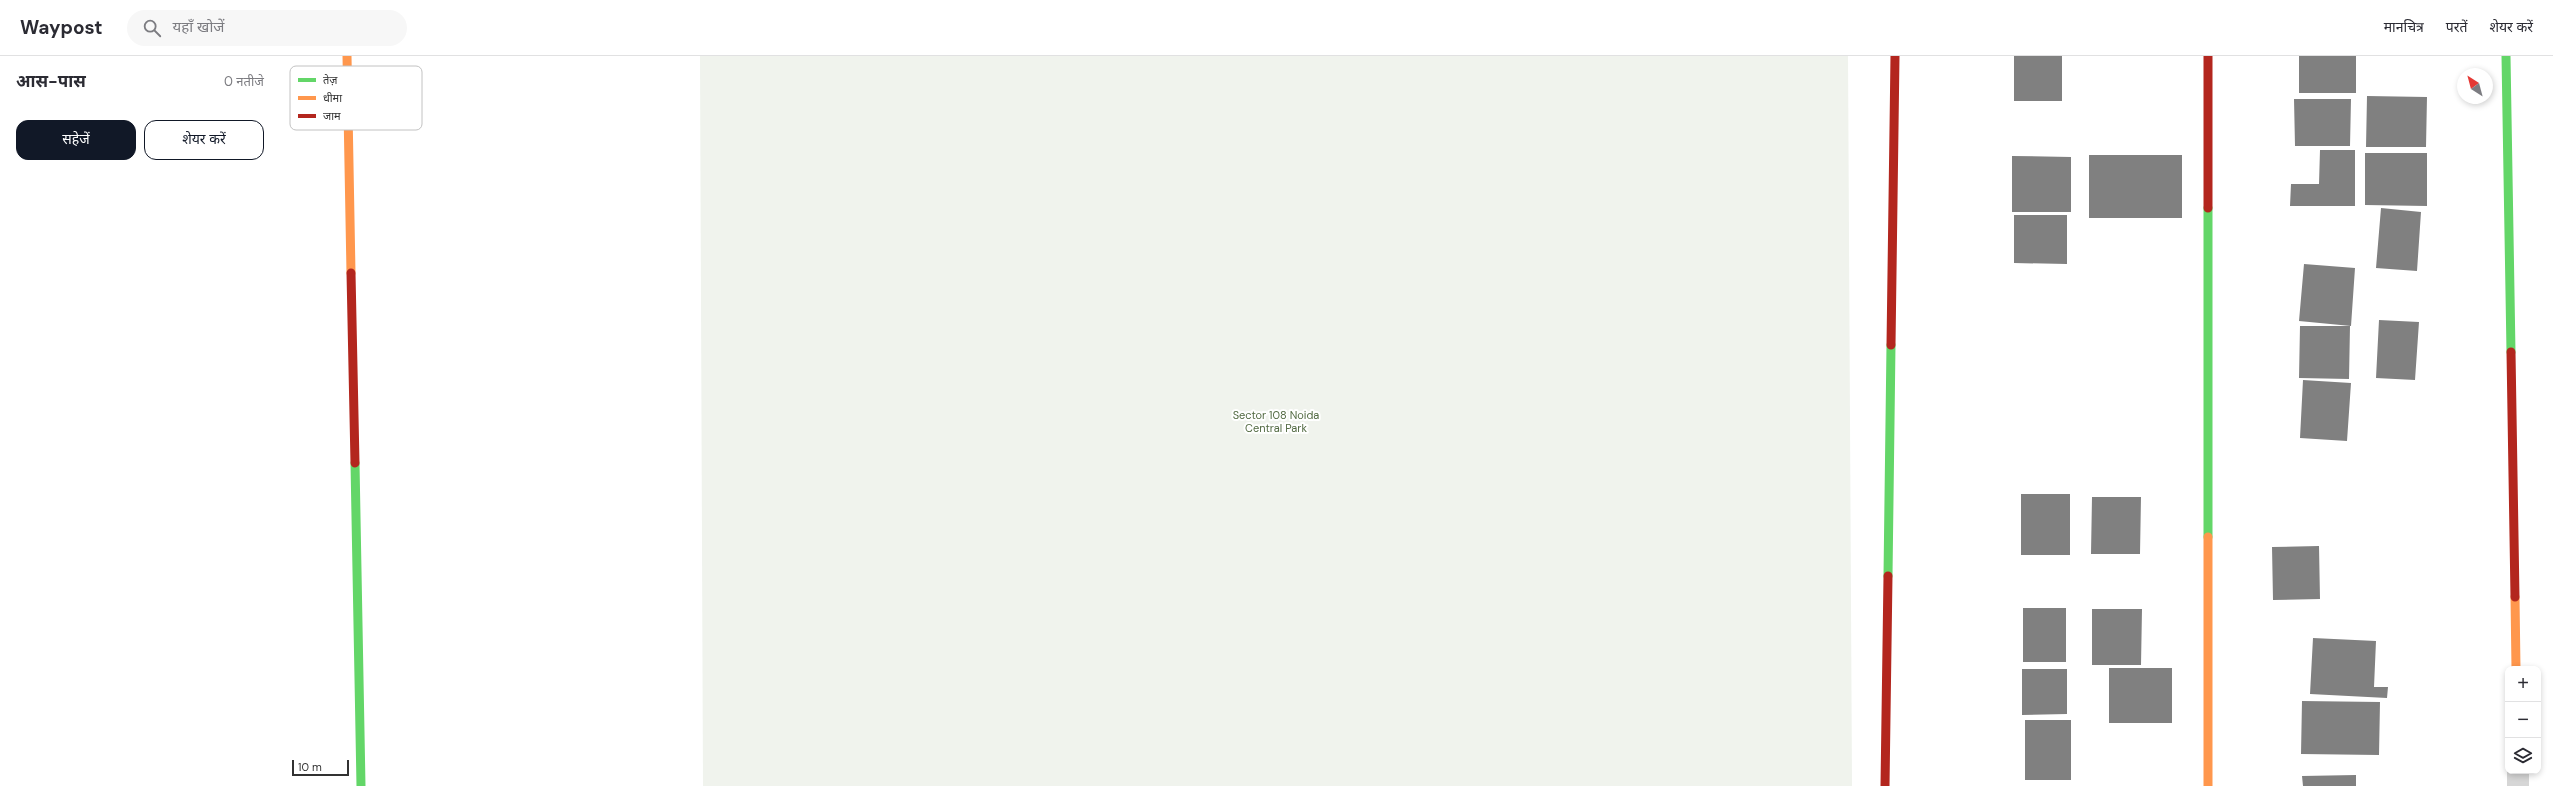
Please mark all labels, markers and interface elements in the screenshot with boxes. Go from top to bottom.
search box [127,10,407,46]
text: Waypost [20,15,103,40]
icon: search [141,17,163,39]
text: यहाँ खोजें [173,17,224,37]
text: मानचित्र [2384,18,2424,36]
text: परतें [2446,18,2467,36]
text: शेयर करें [2489,18,2533,36]
legend [290,66,422,130]
north arrow [2457,68,2493,104]
text: आस-पास [16,70,86,92]
text: 0 नतीजे [224,73,264,90]
text: तेज़ [323,73,338,87]
text: धीमा [323,91,342,105]
text: जाम [323,109,341,123]
button: सहेजें [16,120,136,160]
button: शेयर करें [144,120,264,160]
park label: Sector 108 Noida Central Park [1233,408,1319,435]
map controls [2505,666,2541,774]
button: + [2505,666,2541,702]
button: − [2505,702,2541,738]
button: layers [2505,738,2541,774]
scale bar [292,758,349,777]
text: 10 m [298,760,322,774]

